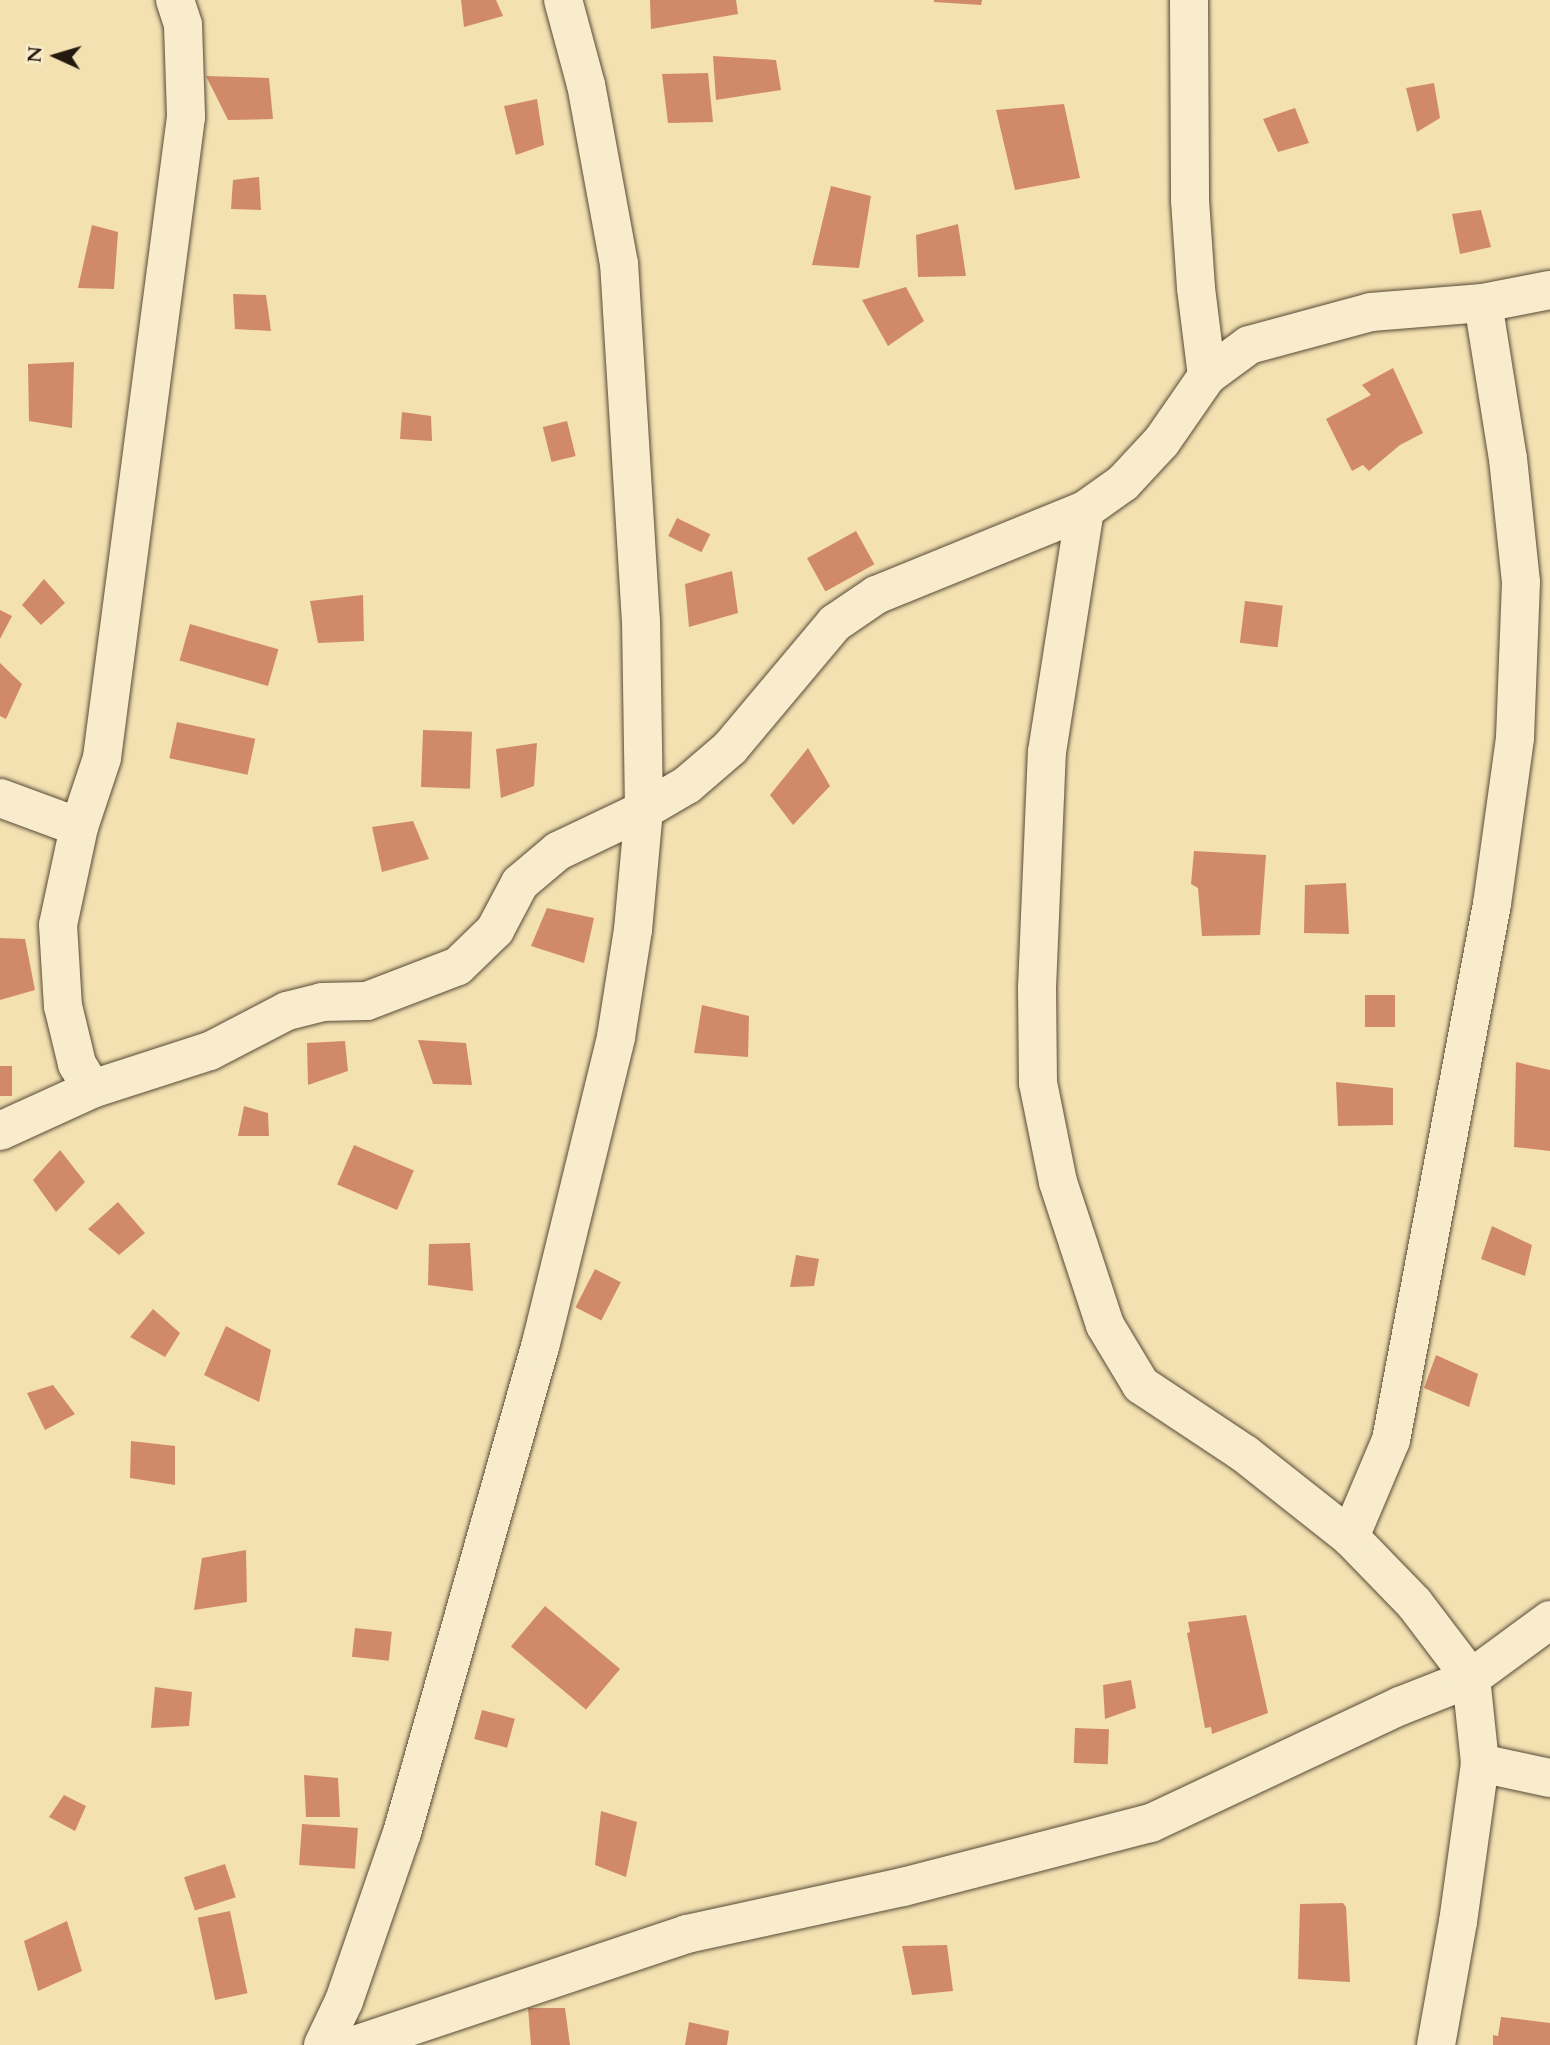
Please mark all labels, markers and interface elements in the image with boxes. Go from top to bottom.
north arrow [21,21,91,91]
text: N [22,45,49,64]

